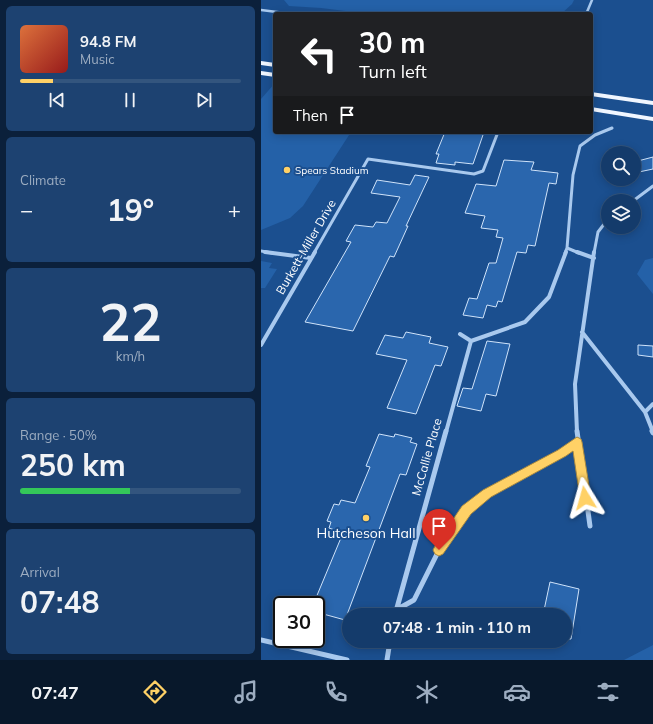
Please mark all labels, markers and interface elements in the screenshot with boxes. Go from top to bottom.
text: 30 m [359,25,425,60]
icon: left [293,28,345,80]
text: 94.8 FM [80,32,136,51]
text: Music [80,51,115,67]
text: Turn left [359,60,427,83]
icon: previous [46,89,68,111]
icon: pause [119,89,141,111]
icon: next [193,89,215,111]
icon: arrive [336,104,358,126]
text: Then [293,106,328,125]
map controls [601,146,641,234]
button: search [601,146,641,186]
place label: Spears Stadium [295,164,369,177]
marker: Spears Stadium [282,165,292,175]
text: Climate [20,172,66,188]
text: 19° [107,191,154,229]
button: layers [601,194,641,234]
text: − [20,196,33,224]
text: + [228,196,241,224]
street label: Burkett-Miller Drive [272,197,339,297]
text: 22 [99,289,162,354]
text: km/h [116,348,145,364]
street label: McCallie Place [408,416,445,497]
text: Range · 50% [20,427,97,443]
text: 250 km [20,446,126,484]
position arrow [564,477,606,519]
pin [422,509,456,550]
marker: Hutcheson Hall [361,513,371,523]
icon: arrive [428,515,450,537]
place label: Hutcheson Hall [317,524,415,542]
text: Arrival [20,564,60,580]
text: 07:48 [20,583,99,621]
speed limit sign: 30 [273,596,325,648]
text: 07:48 · 1 min · 110 m [383,618,531,637]
icon: directions [141,678,169,706]
icon: music [232,678,260,706]
icon: phone [322,678,350,706]
icon: climate [413,678,441,706]
icon: car [503,678,531,706]
icon: filters [594,678,622,706]
text: 07:47 [31,681,79,704]

